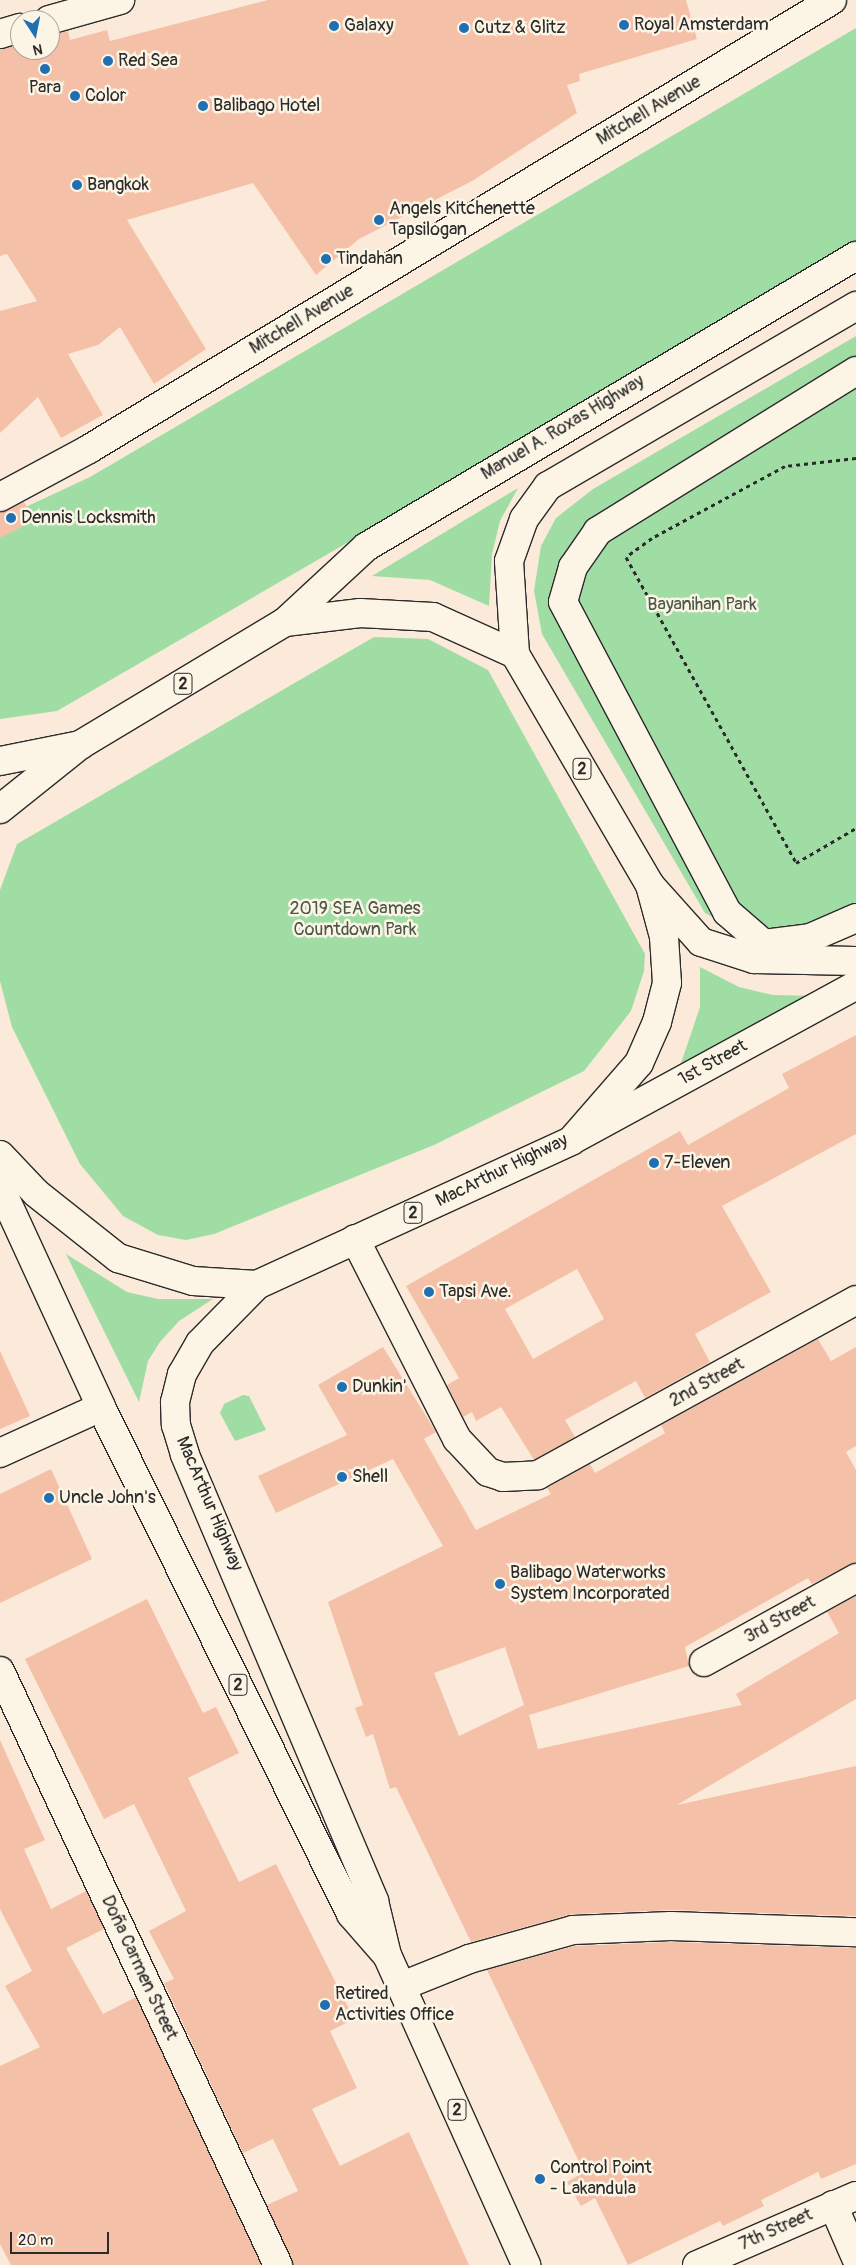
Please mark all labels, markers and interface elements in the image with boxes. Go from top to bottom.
north arrow [10,10,60,60]
place label: Royal Amsterdam [634,14,769,36]
place label: Galaxy [344,15,394,37]
place label: Cutz & Glitz [474,17,566,39]
marker: Royal Amsterdam [618,19,630,31]
marker: Galaxy [328,20,340,32]
marker: Cutz & Glitz [458,22,470,34]
text: N [31,40,44,58]
place label: Red Sea [118,50,178,72]
marker: Red Sea [102,55,114,67]
marker: Para [39,63,51,75]
street label: Mitchell Avenue [593,71,705,151]
place label: Para [29,77,61,99]
place label: Color [85,85,126,107]
marker: Color [69,90,81,102]
place label: Balibago Hotel [213,95,320,117]
marker: Balibago Hotel [197,100,209,112]
place label: Bangkok [87,174,149,196]
marker: Bangkok [71,179,83,191]
place label: Angels Kitchenette Tapsilogan [389,199,535,242]
marker: Angels Kitchenette Tapsilogan [373,214,385,226]
place label: Tindahan [336,248,403,270]
marker: Tindahan [320,253,332,265]
street label: Mitchell Avenue [246,280,358,360]
street label: Manuel A. Roxas Highway [478,371,648,485]
place label: Dennis Locksmith [21,507,156,529]
marker: Dennis Locksmith [5,512,17,524]
park label: Bayanihan Park [647,594,757,616]
road number: 2 [173,671,193,698]
road number: 2 [572,756,592,782]
park label: 2019 SEA Games Countdown Park [289,899,421,942]
street label: 1st Street [675,1035,751,1091]
street label: MacArthur Highway [432,1130,572,1212]
place label: 7-Eleven [664,1152,731,1174]
marker: 7-Eleven [648,1157,660,1169]
road number: 2 [403,1200,423,1226]
place label: Tapsi Ave. [439,1281,511,1303]
marker: Tapsi Ave. [423,1286,435,1298]
street label: 2nd Street [666,1354,748,1412]
place label: Dunkin' [352,1376,406,1398]
marker: Dunkin' [336,1381,348,1393]
street label: MacArthur Highway [171,1433,247,1575]
place label: Shell [352,1466,388,1488]
marker: Shell [336,1471,348,1483]
place label: Uncle John's [59,1487,156,1509]
marker: Uncle John's [43,1492,55,1504]
place label: Balibago Waterworks System Incorporated [510,1563,670,1606]
marker: Balibago Waterworks System Incorporated [494,1578,506,1590]
street label: 3rd Street [741,1592,819,1648]
road number: 2 [228,1672,248,1698]
street label: Doña Carmen Street [96,1892,182,2044]
place label: Retired Activities Office [335,1984,454,2026]
marker: Retired Activities Office [319,1999,331,2011]
road number: 2 [447,2096,467,2124]
place label: Control Point - Lakandula [550,2158,652,2200]
marker: Control Point - Lakandula [534,2173,546,2185]
street label: 7th Street [736,2204,816,2256]
scale bar [12,2222,111,2254]
text: 20 m [18,2231,53,2250]

